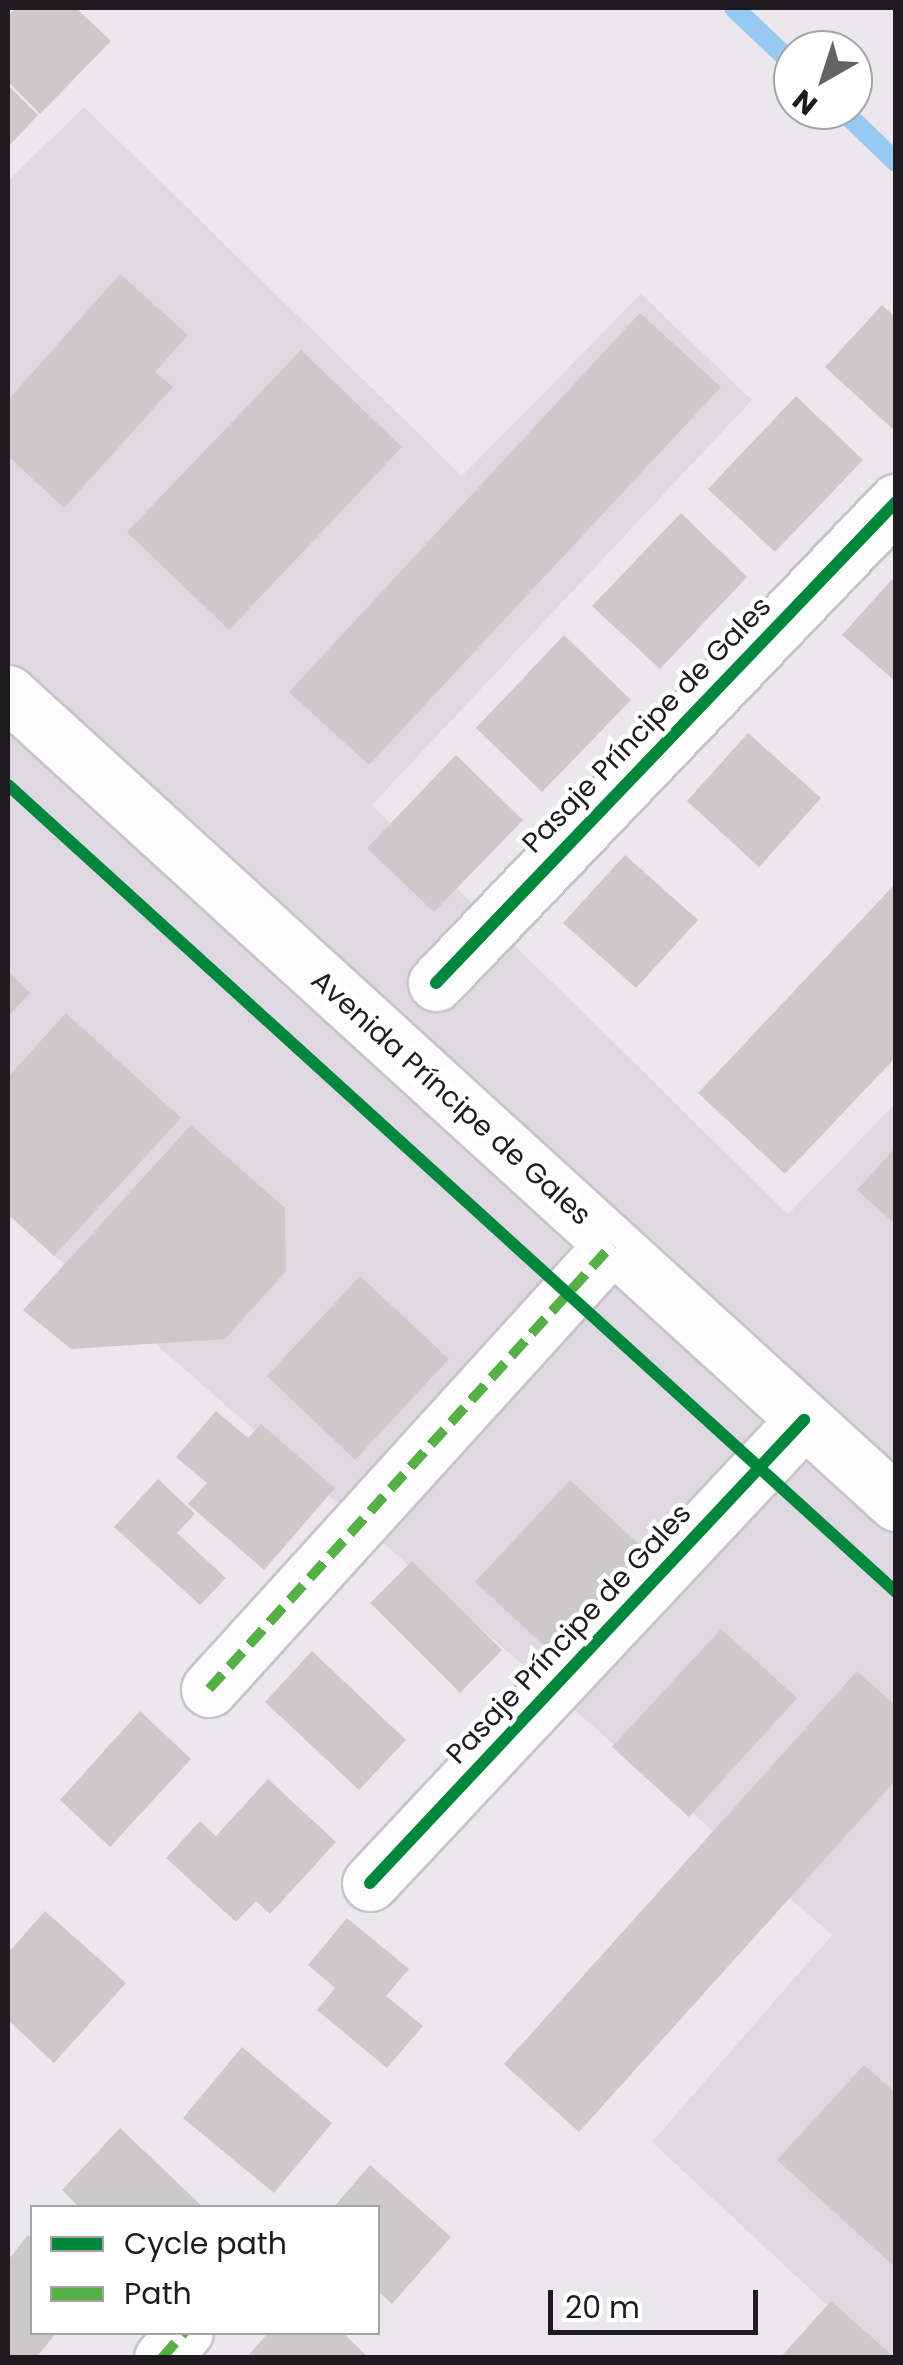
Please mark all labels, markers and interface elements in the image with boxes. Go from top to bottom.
north arrow [773,30,873,130]
text: N [785,80,826,124]
street label: Pasaje Príncipe de Gales [516,590,778,860]
street label: Avenida Príncipe de Gales [304,964,598,1232]
street label: Pasaje Príncipe de Gales [440,1497,698,1771]
legend [30,2205,380,2335]
text: Cycle path [124,2222,287,2265]
scale bar [553,2270,763,2332]
text: Path [124,2272,192,2315]
text: 20 m [565,2286,640,2329]

